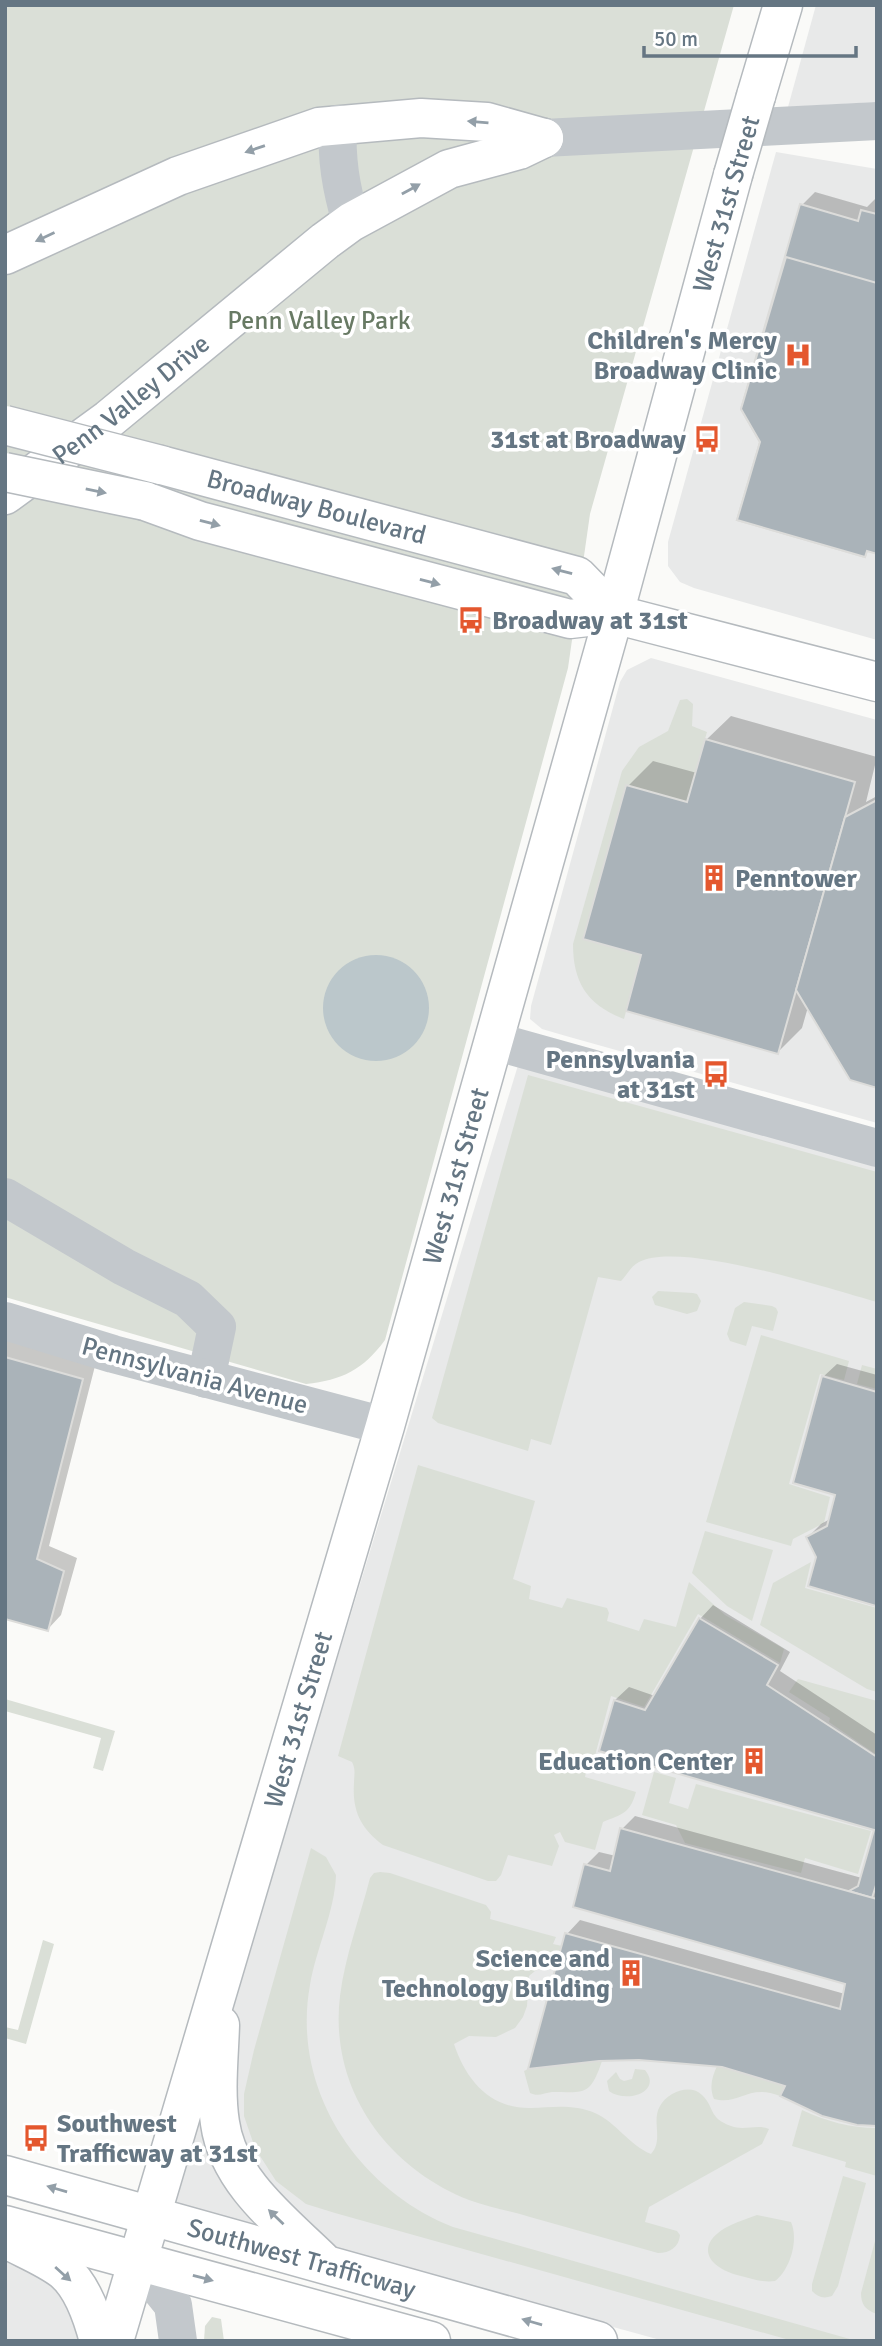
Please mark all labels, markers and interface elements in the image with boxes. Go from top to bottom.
scale bar [644,14,856,58]
text: 50 m [654,26,698,52]
street label: West 31st Street [686,112,767,296]
one-way arrow [467,116,489,127]
one-way arrow [244,144,265,155]
one-way arrow [402,183,421,195]
one-way arrow [35,231,55,243]
park label: Penn Valley Park [227,305,411,337]
place label: Children's Mercy Broadway Clinic [587,325,777,387]
street label: Penn Valley Drive [46,328,216,472]
hospital icon: Children's Mercy Broadway Clinic [783,340,813,370]
place label: 31st at Broadway [490,424,686,456]
bus stop icon: 31st at Broadway [692,424,722,454]
street label: Broadway Boulevard [203,463,429,552]
one-way arrow [85,485,107,496]
one-way arrow [199,518,221,529]
one-way arrow [552,566,573,576]
one-way arrow [420,577,441,587]
bus stop icon: Broadway at 31st [456,605,486,635]
place label: Broadway at 31st [492,605,688,637]
building icon: Penntower [699,863,729,893]
place label: Penntower [735,863,858,895]
place label: Pennsylvania at 31st [546,1044,695,1106]
bus stop icon: Pennsylvania at 31st [701,1059,731,1089]
street label: West 31st Street [416,1084,497,1268]
street label: Pennsylvania Avenue [78,1330,311,1422]
street label: West 31st Street [258,1628,340,1812]
place label: Education Center [538,1746,734,1778]
building icon: Education Center [739,1746,769,1776]
place label: Science and Technology Building [382,1943,610,2005]
building icon: Science and Technology Building [616,1958,646,1988]
place label: Southwest Trafficway at 31st [57,2108,258,2170]
bus stop icon: Southwest Trafficway at 31st [21,2123,51,2153]
one-way arrow [46,2184,67,2194]
one-way arrow [268,2209,285,2225]
street label: Southwest Trafficway [183,2212,419,2306]
one-way arrow [54,2266,72,2282]
one-way arrow [193,2274,214,2284]
one-way arrow [522,2317,543,2327]

